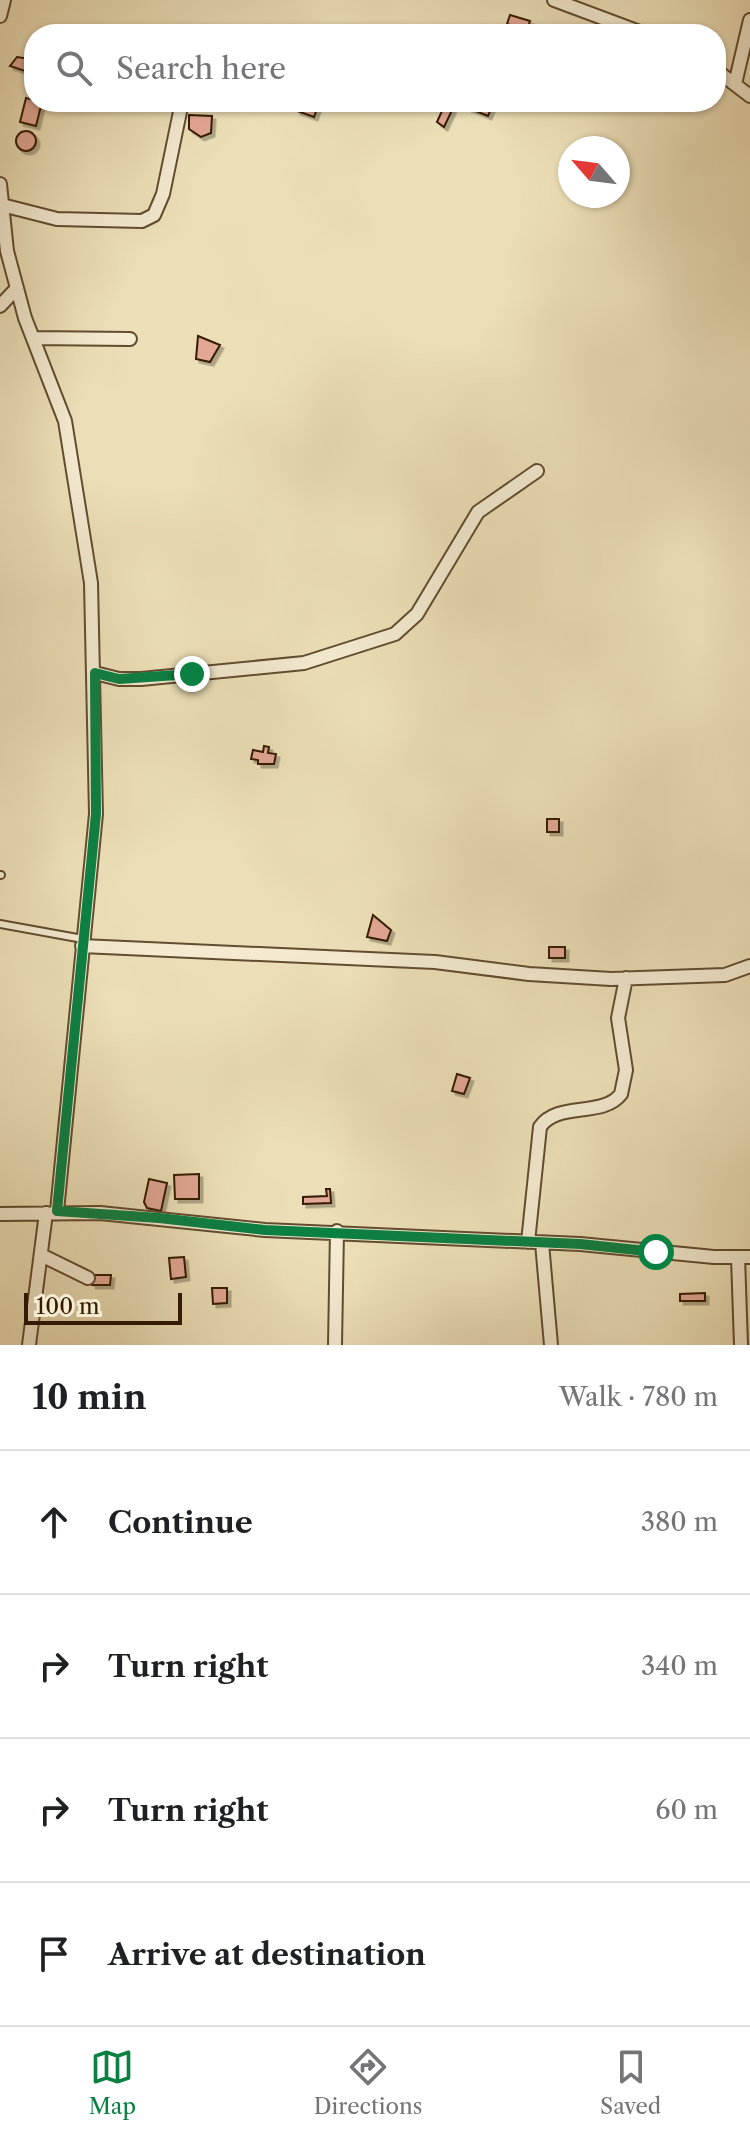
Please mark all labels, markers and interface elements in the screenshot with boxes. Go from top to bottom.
search box [24,24,726,112]
icon: search [52,46,96,90]
text: Search here [116,50,286,87]
north arrow [558,136,630,208]
route end [174,656,210,692]
route start [638,1234,674,1270]
scale bar [24,1289,182,1325]
text: 100 m [36,1293,99,1320]
text: 10 min [32,1376,147,1418]
text: Walk · 780 m [559,1381,718,1413]
icon: ahead [32,1500,76,1544]
text: Continue [108,1504,253,1541]
text: 380 m [641,1506,718,1538]
icon: right [32,1644,76,1688]
text: Turn right [108,1648,268,1685]
text: 340 m [641,1650,718,1682]
icon: right [32,1788,76,1832]
text: Turn right [108,1792,268,1829]
text: 60 m [655,1794,718,1826]
icon: arrive [32,1932,76,1976]
text: Arrive at destination [108,1936,426,1973]
tab: Map [89,2045,136,2120]
tab: Directions [314,2045,422,2120]
tab: Saved [600,2045,661,2120]

